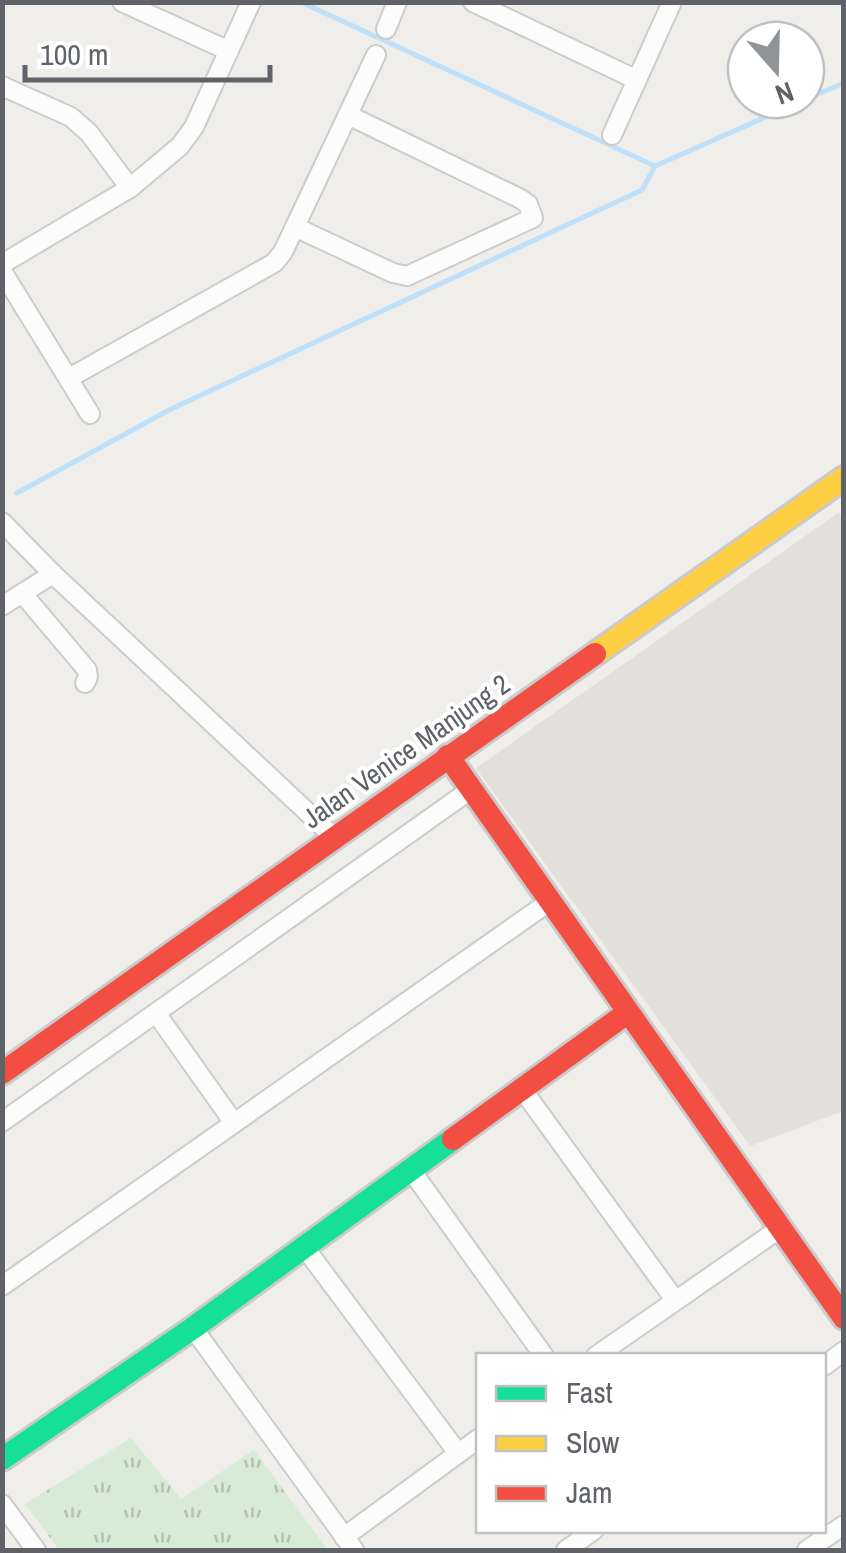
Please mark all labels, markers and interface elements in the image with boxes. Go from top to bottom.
scale bar [25,20,270,82]
north arrow [726,20,826,120]
text: 100 m [40,34,108,74]
text: N [770,73,799,114]
street label: Jalan Venice Manjung 2 [295,665,517,837]
legend [476,1353,826,1533]
text: Fast [566,1372,613,1412]
text: Slow [566,1422,620,1462]
text: Jam [566,1472,612,1512]

